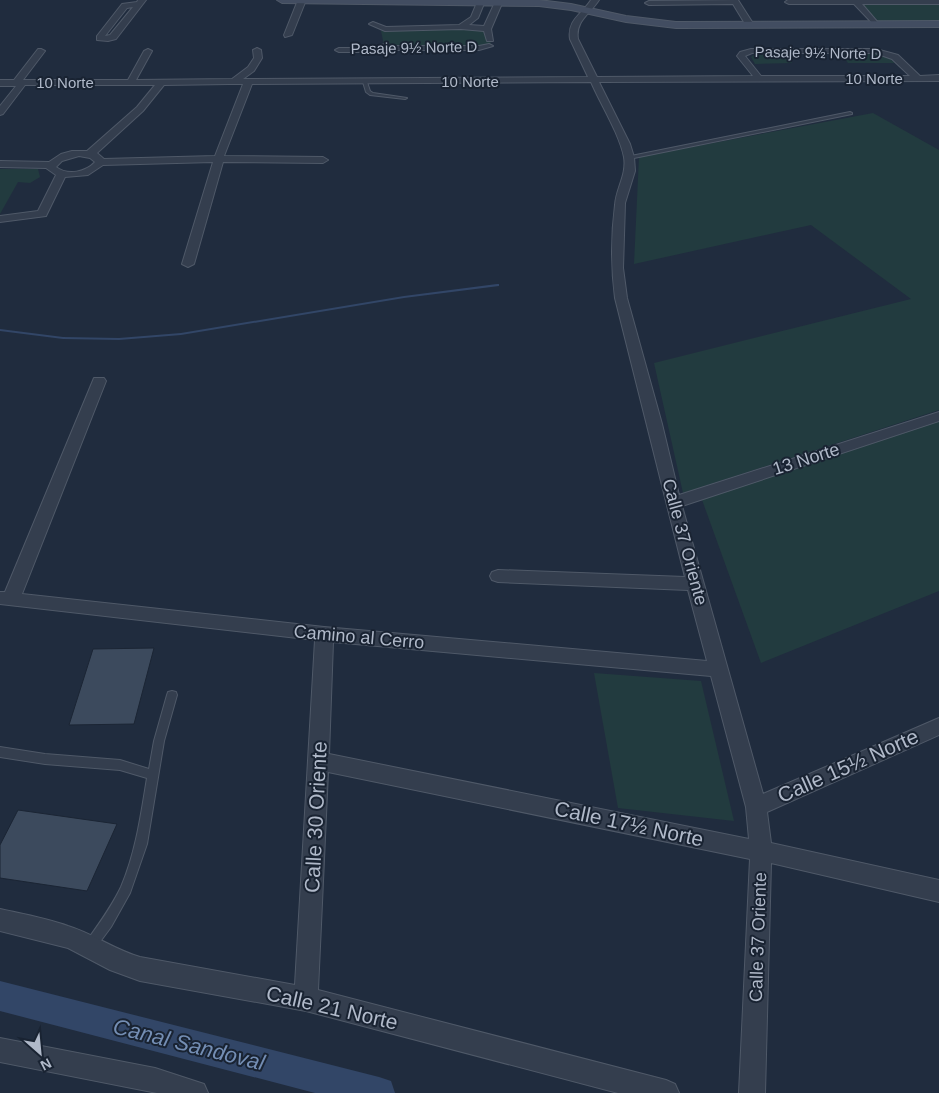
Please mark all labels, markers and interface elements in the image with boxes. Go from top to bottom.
street label: Pasaje 9½ Norte D [350,38,478,57]
street label: Pasaje 9½ Norte D [755,43,882,62]
street label: 10 Norte [845,70,903,87]
street label: 10 Norte [441,73,499,90]
street label: 10 Norte [36,74,94,91]
street label: 13 Norte [770,439,842,479]
street label: Calle 37 Oriente [659,477,711,607]
street label: Camino al Cerro [293,621,425,653]
street label: Calle 15½ Norte [774,724,922,807]
street label: Calle 30 Oriente [300,741,331,893]
street label: Calle 17½ Norte [552,796,706,851]
street label: Calle 37 Oriente [746,872,770,1002]
street label: Calle 21 Norte [264,981,400,1034]
water label: Canal Sandoval [110,1014,268,1076]
north arrow [15,1028,65,1078]
text: N [38,1055,54,1074]

